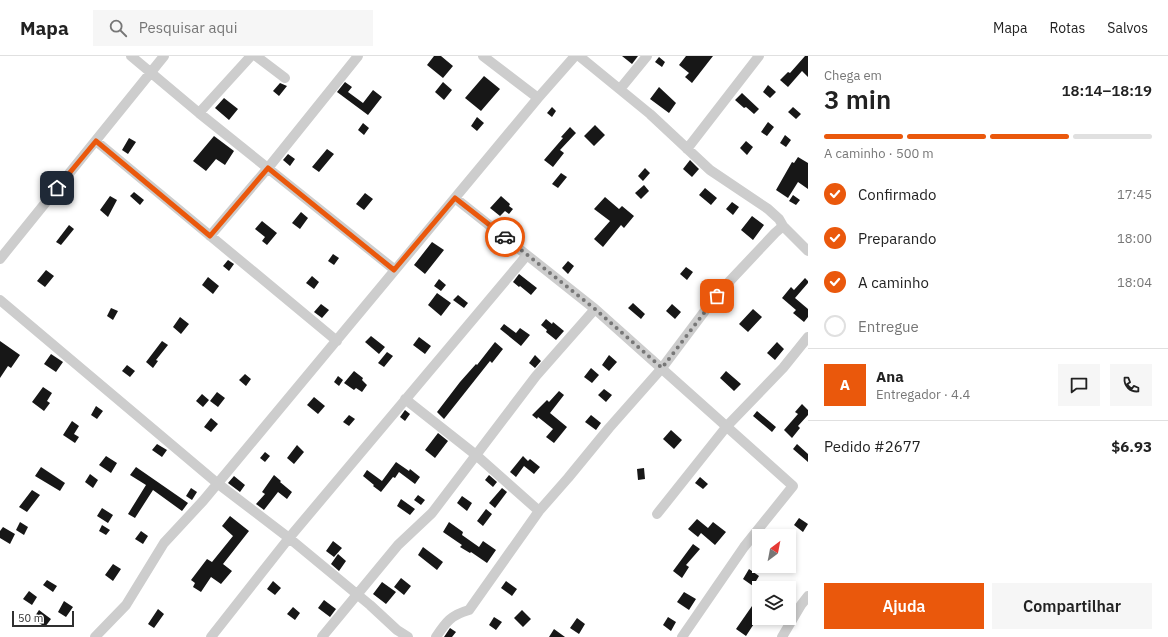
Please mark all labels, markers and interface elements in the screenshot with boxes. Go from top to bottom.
search box [93,10,373,46]
text: Mapa [20,16,69,40]
icon: search [107,17,129,39]
text: Pesquisar aqui [139,18,237,37]
text: Mapa [993,19,1027,37]
text: Rotas [1049,19,1085,37]
text: Salvos [1107,19,1148,37]
text: Chega em [824,67,882,84]
text: 18:14–18:19 [1062,81,1152,100]
text: 3 min [824,82,891,116]
text: A caminho · 500 m [824,145,934,162]
pin [40,171,74,205]
icon: home [46,177,68,199]
icon: check [824,183,846,205]
text: Confirmado [858,185,936,204]
text: 17:45 [1117,186,1152,203]
courier [485,217,525,257]
icon: car [494,226,516,248]
icon: check [824,227,846,249]
text: Preparando [858,229,936,248]
text: 18:00 [1117,230,1152,247]
icon: check [824,271,846,293]
text: A caminho [858,273,929,292]
text: 18:04 [1117,274,1152,291]
pin [700,279,734,313]
icon: bag [706,285,728,307]
text: Entregue [858,317,919,336]
button: chat [1058,364,1100,406]
button: phone [1110,364,1152,406]
text: Ana [876,367,904,386]
text: A [840,375,850,394]
text: Entregador · 4.4 [876,386,970,403]
text: Pedido #2677 [824,437,921,456]
text: $6.93 [1111,437,1152,456]
north arrow [752,529,796,573]
map controls [752,529,796,625]
button: layers [752,581,796,625]
button: Ajuda [824,583,984,629]
button: Compartilhar [992,583,1152,629]
scale bar [12,609,74,628]
text: 50 m [18,611,43,625]

